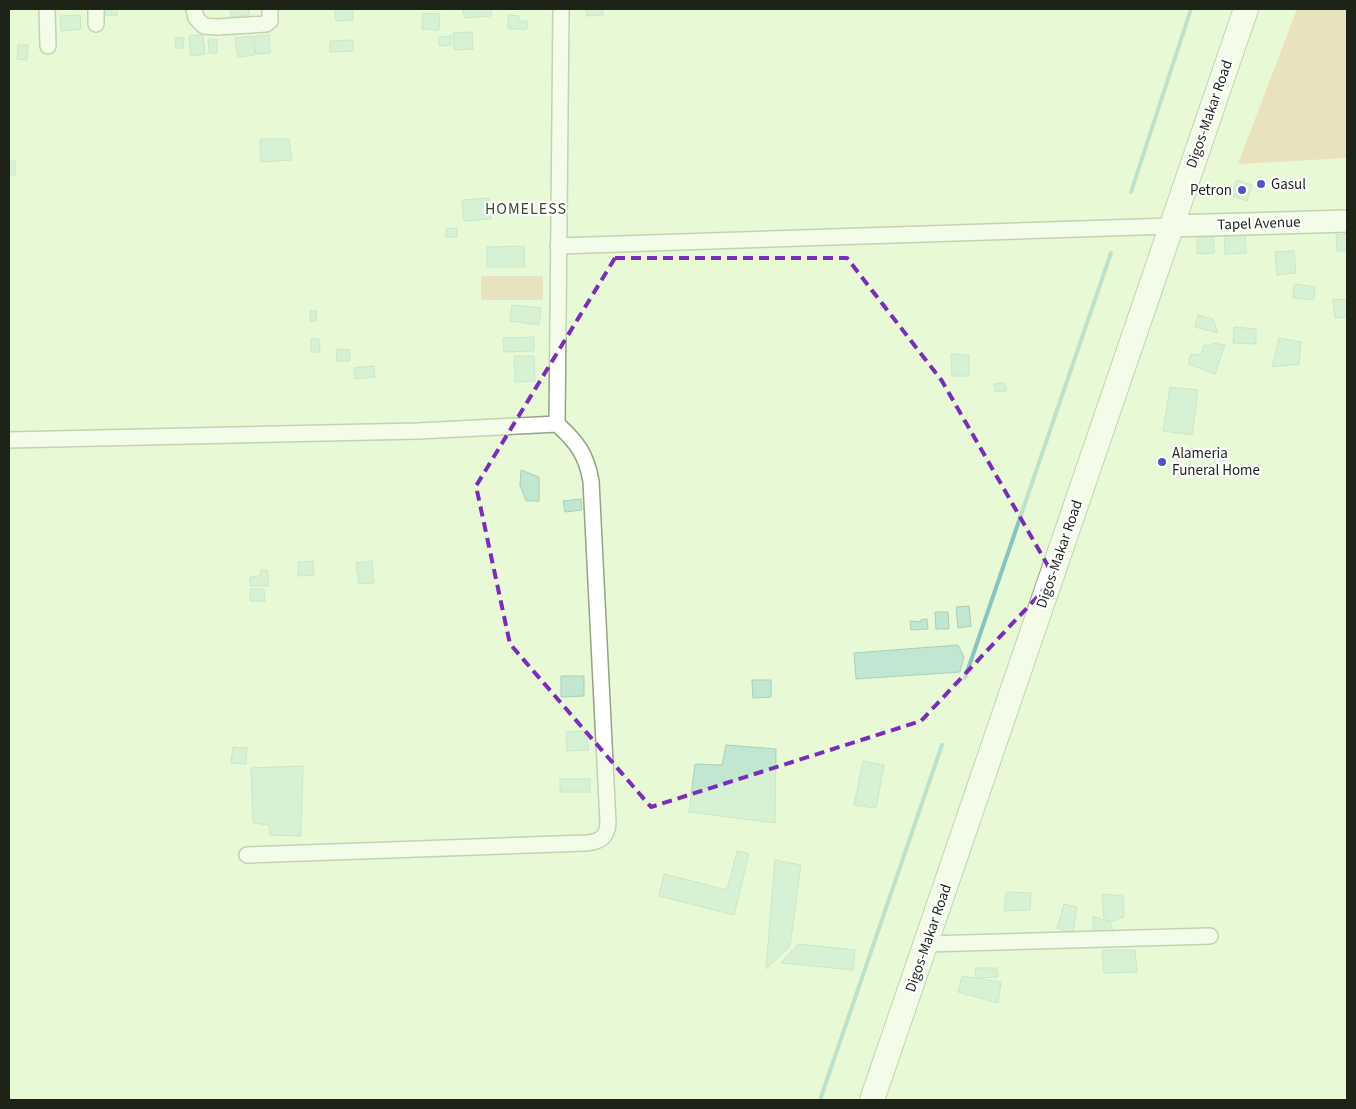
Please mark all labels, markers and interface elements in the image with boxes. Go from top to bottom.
street label: Digos-Makar Road [1181,57,1238,171]
place label: Gasul [1271,174,1306,195]
marker: Gasul [1255,178,1267,190]
place label: Petron [1190,180,1232,201]
marker: Petron [1236,184,1248,196]
district label: HOMELESS [485,198,567,220]
street label: Tapel Avenue [1217,212,1301,235]
place label: Alameria Funeral Home [1172,443,1260,481]
marker: Alameria Funeral Home [1156,456,1168,468]
street label: Digos-Makar Road [1031,497,1088,611]
street label: Digos-Makar Road [900,881,957,995]

